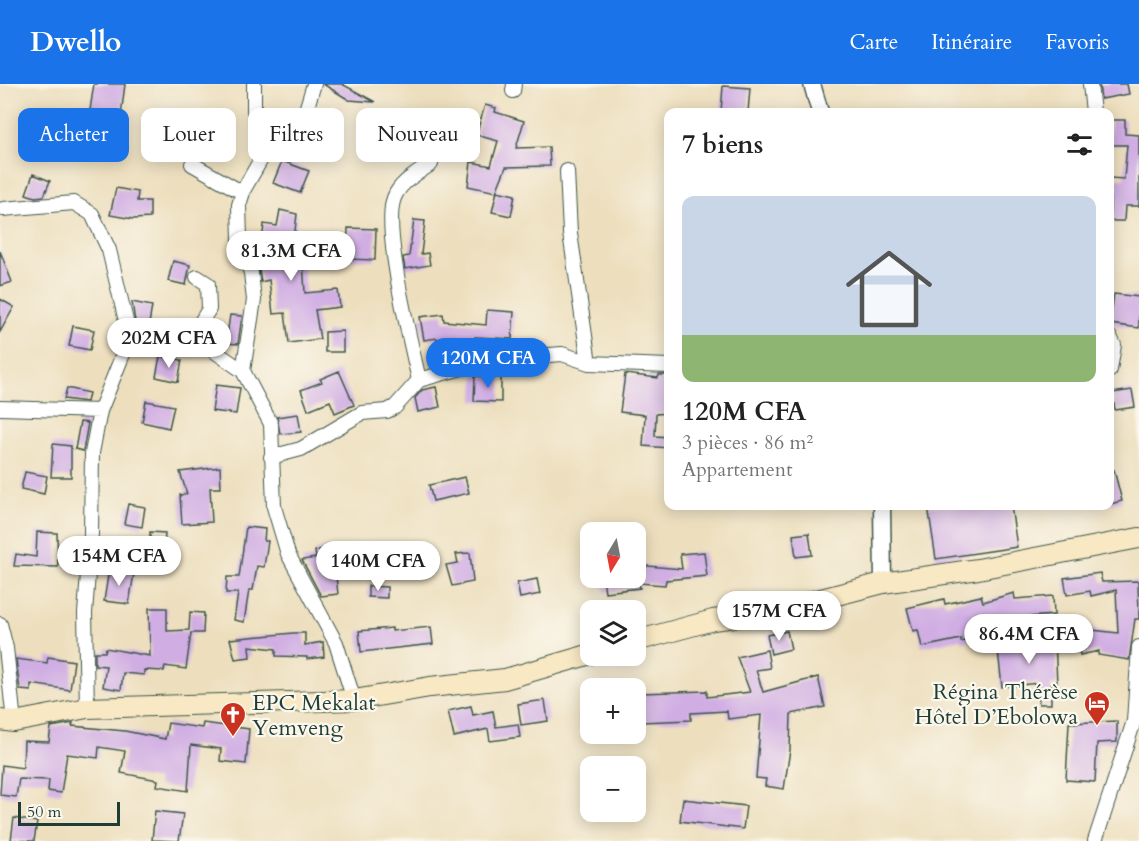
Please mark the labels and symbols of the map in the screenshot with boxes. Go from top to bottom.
pin: 81.3M CFA [222,231,360,282]
pin: 202M CFA [107,318,231,369]
pin: 120M CFA [426,338,550,389]
north arrow [580,522,646,588]
pin: 154M CFA [57,536,181,587]
pin: 140M CFA [316,541,440,592]
pin: 157M CFA [717,591,841,642]
pin: 86.4M CFA [960,614,1098,665]
place label: Régina Thérèse Hôtel D’Ebolowa [915,677,1078,732]
place label: EPC Mekalat Yemveng [252,688,375,743]
hotel icon: Régina Thérèse Hôtel D’Ebolowa [1082,689,1112,727]
church icon: EPC Mekalat Yemveng [218,700,248,738]
scale bar [18,799,120,826]

